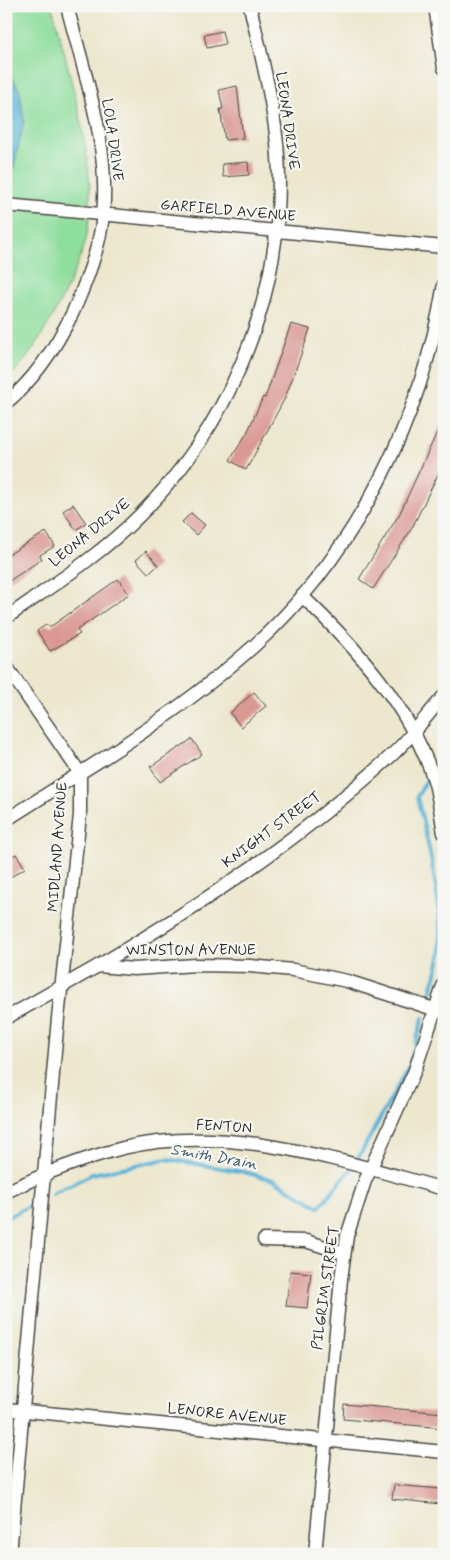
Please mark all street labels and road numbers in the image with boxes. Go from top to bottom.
street label: LEONA DRIVE [270,70,304,172]
street label: LOLA DRIVE [96,97,128,183]
street label: GARFIELD AVENUE [160,195,297,227]
street label: LEONA DRIVE [45,494,135,572]
street label: MIDLAND AVENUE [43,781,73,913]
street label: KNIGHT STREET [218,787,326,873]
street label: WINSTON AVENUE [126,941,256,961]
street label: FENTON [195,1116,253,1138]
street label: PILGRIM STREET [307,1224,345,1351]
street label: LENORE AVENUE [166,1399,288,1431]

